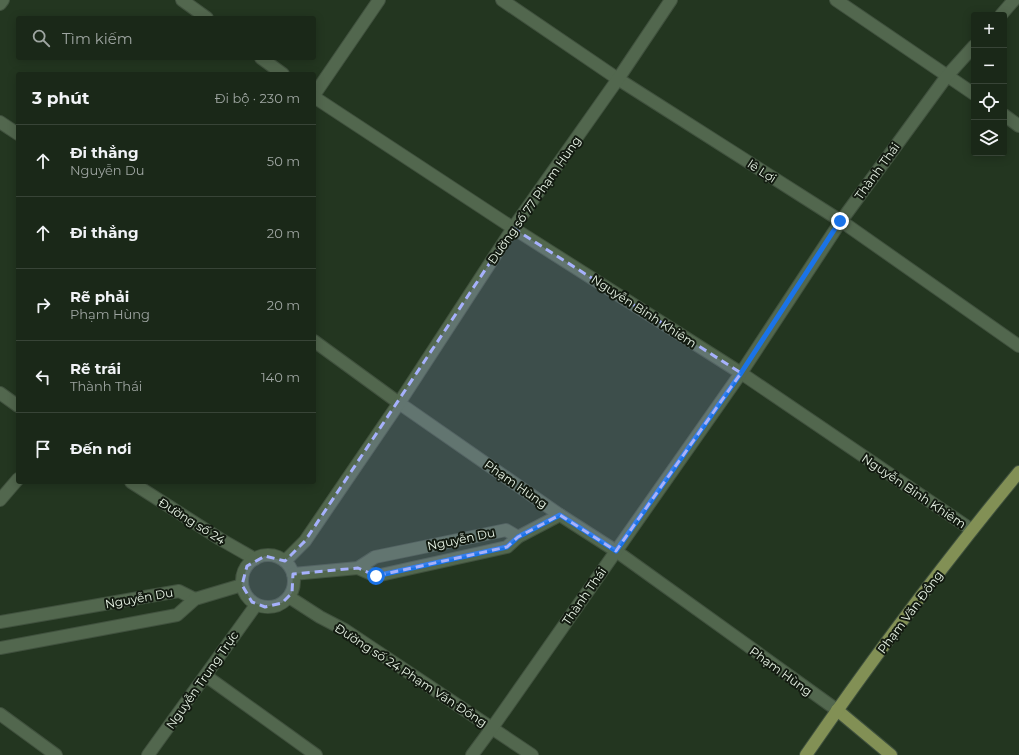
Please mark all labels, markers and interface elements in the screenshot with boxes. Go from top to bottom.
map controls [971,12,1007,156]
button: + [971,12,1007,48]
search box [16,16,316,60]
icon: search [30,27,52,49]
text: Tìm kiếm [62,29,133,48]
button: − [971,48,1007,84]
button: locate [971,84,1007,120]
text: 3 phút [32,88,89,108]
text: Đi bộ · 230 m [215,90,300,106]
button: layers [971,120,1007,156]
street label: Đường số 77 Phạm Hùng [484,133,584,267]
street label: Thành Thái [851,140,903,202]
text: Đi thẳng [70,143,138,162]
icon: ahead [32,150,54,172]
text: 50 m [267,153,300,169]
street label: lê Lợi [745,156,779,186]
text: Nguyễn Du [70,162,145,178]
route end [831,212,849,230]
icon: ahead [32,222,54,244]
text: Đi thẳng [70,223,138,242]
text: 20 m [267,225,300,241]
street label: Nguyễn Bỉnh Khiêm [589,271,699,351]
text: Rẽ phải [70,287,129,306]
icon: right [32,294,54,316]
text: 20 m [267,297,300,313]
text: Phạm Hùng [70,306,150,322]
text: Rẽ trái [70,359,121,378]
icon: left [32,366,54,388]
text: 140 m [261,369,300,385]
text: Thành Thái [70,378,142,394]
icon: arrive [32,438,54,460]
text: Đến nơi [70,439,131,458]
street label: Nguyễn Bỉnh Khiêm [859,451,969,531]
street label: Phạm Hùng [481,457,551,511]
street label: Đường số 24 [156,495,228,547]
street label: Nguyễn Du [426,525,496,553]
street label: Thành Thái [559,564,609,628]
route start [367,567,385,585]
street label: Phạm Văn Đồng [874,568,946,656]
street label: Nguyễn Du [104,585,174,611]
street label: Đường số 24 Phạm Văn Đồng [332,620,490,730]
street label: Nguyễn Trung Trực [163,628,242,732]
street label: Phạm Hùng [747,643,815,699]

